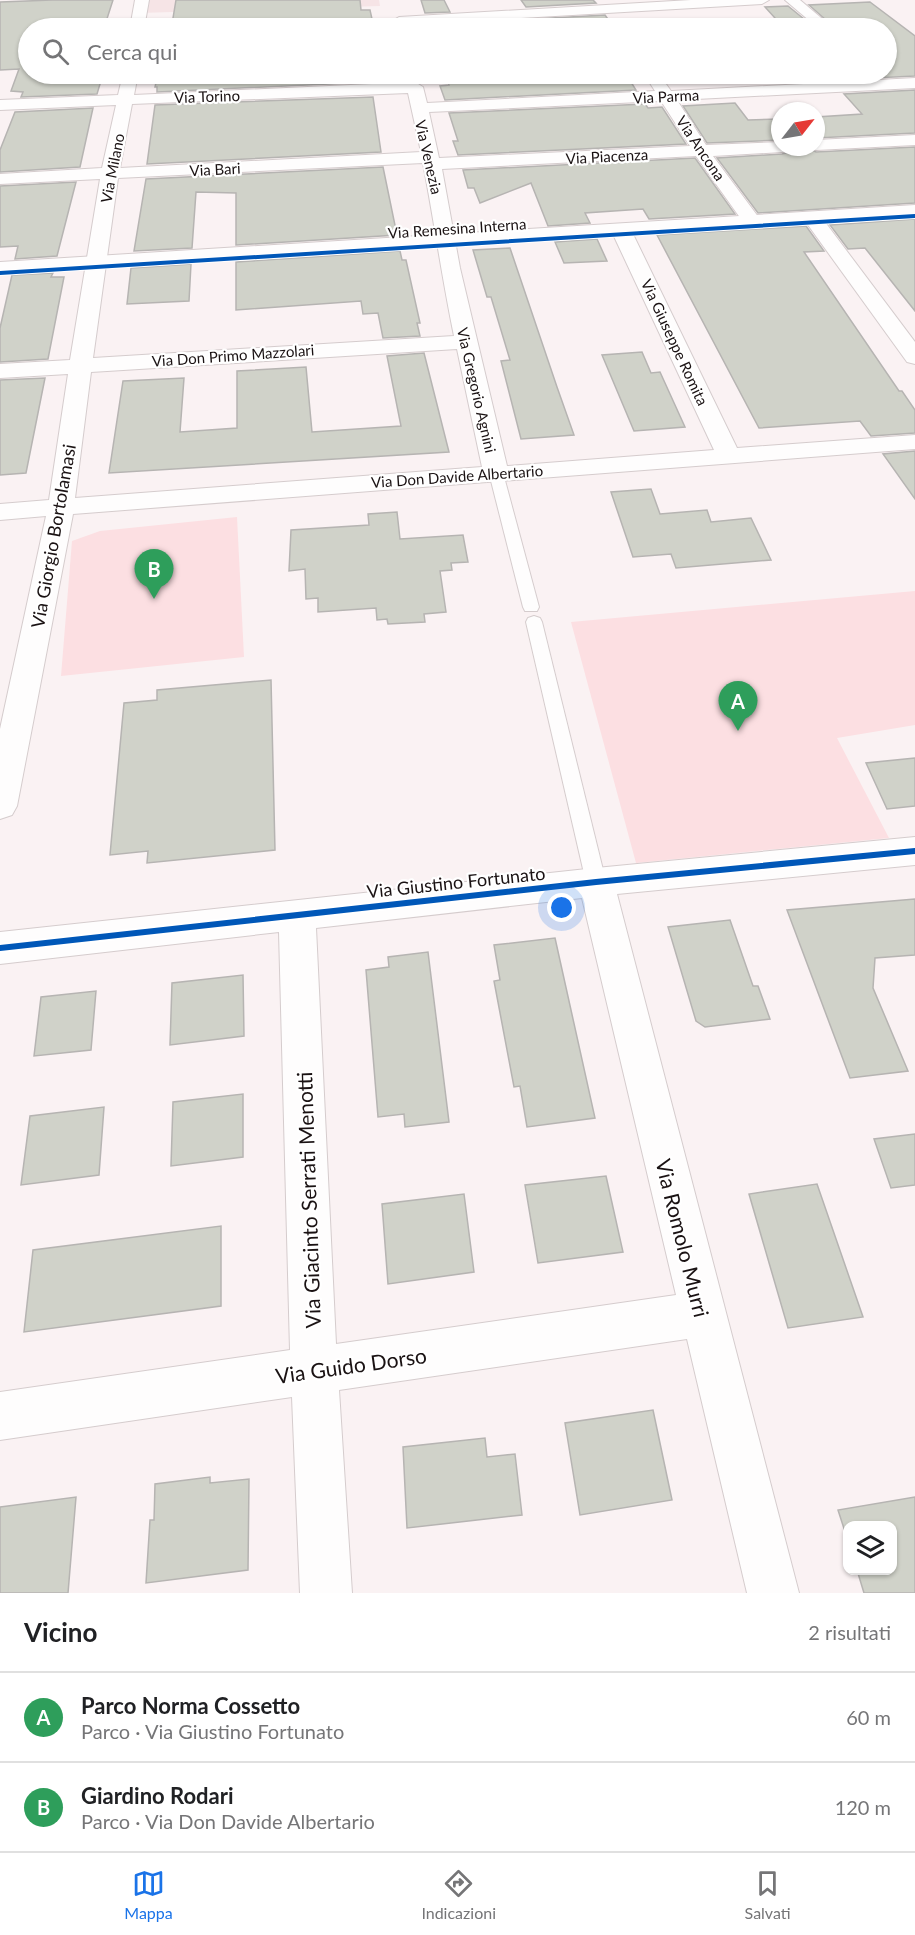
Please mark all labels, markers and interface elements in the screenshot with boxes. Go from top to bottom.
search box [18,18,897,84]
icon: search [39,35,72,68]
text: Cerca qui [87,38,178,65]
street label: Via Parma [632,85,700,107]
street label: Via Torino [174,86,240,106]
north arrow [771,102,825,156]
street label: Via Ancona [673,112,729,184]
street label: Via Venezia [412,118,446,196]
street label: Via Milano [96,132,128,204]
street label: Via Piacenza [565,145,649,167]
street label: Via Bari [189,159,241,179]
street label: Via Remesina Interna [387,214,527,242]
street label: Via Giuseppe Romita [638,276,712,408]
street label: Via Gregorio Agnini [454,326,500,454]
street label: Via Don Primo Mazzolari [151,340,315,370]
street label: Via Giorgio Bortolamasi [26,442,80,630]
street label: Via Don Davide Albertario [370,461,544,491]
pin: B [134,550,174,599]
pin: A [718,682,758,731]
street label: Via Giustino Fortunato [366,862,546,902]
your location [547,893,576,922]
street label: Via Giacinto Serrati Menotti [291,1071,325,1329]
street label: Via Romolo Murri [651,1156,715,1320]
street label: Via Guido Dorso [274,1342,428,1388]
map controls [843,1521,897,1575]
button: layers [843,1521,897,1575]
text: Vicino [24,1616,97,1648]
text: 2 risultati [808,1620,891,1644]
text: Parco Norma Cossetto [81,1692,300,1719]
text: A [37,1705,50,1729]
text: 60 m [846,1705,891,1729]
text: Parco · Via Giustino Fortunato [81,1719,344,1743]
text: Giardino Rodari [81,1782,234,1809]
text: B [37,1795,50,1819]
text: 120 m [835,1795,891,1819]
text: Parco · Via Don Davide Albertario [81,1809,375,1833]
tab: Mappa [124,1867,173,1922]
tab: Indicazioni [421,1867,496,1922]
tab: Salvati [745,1867,791,1922]

